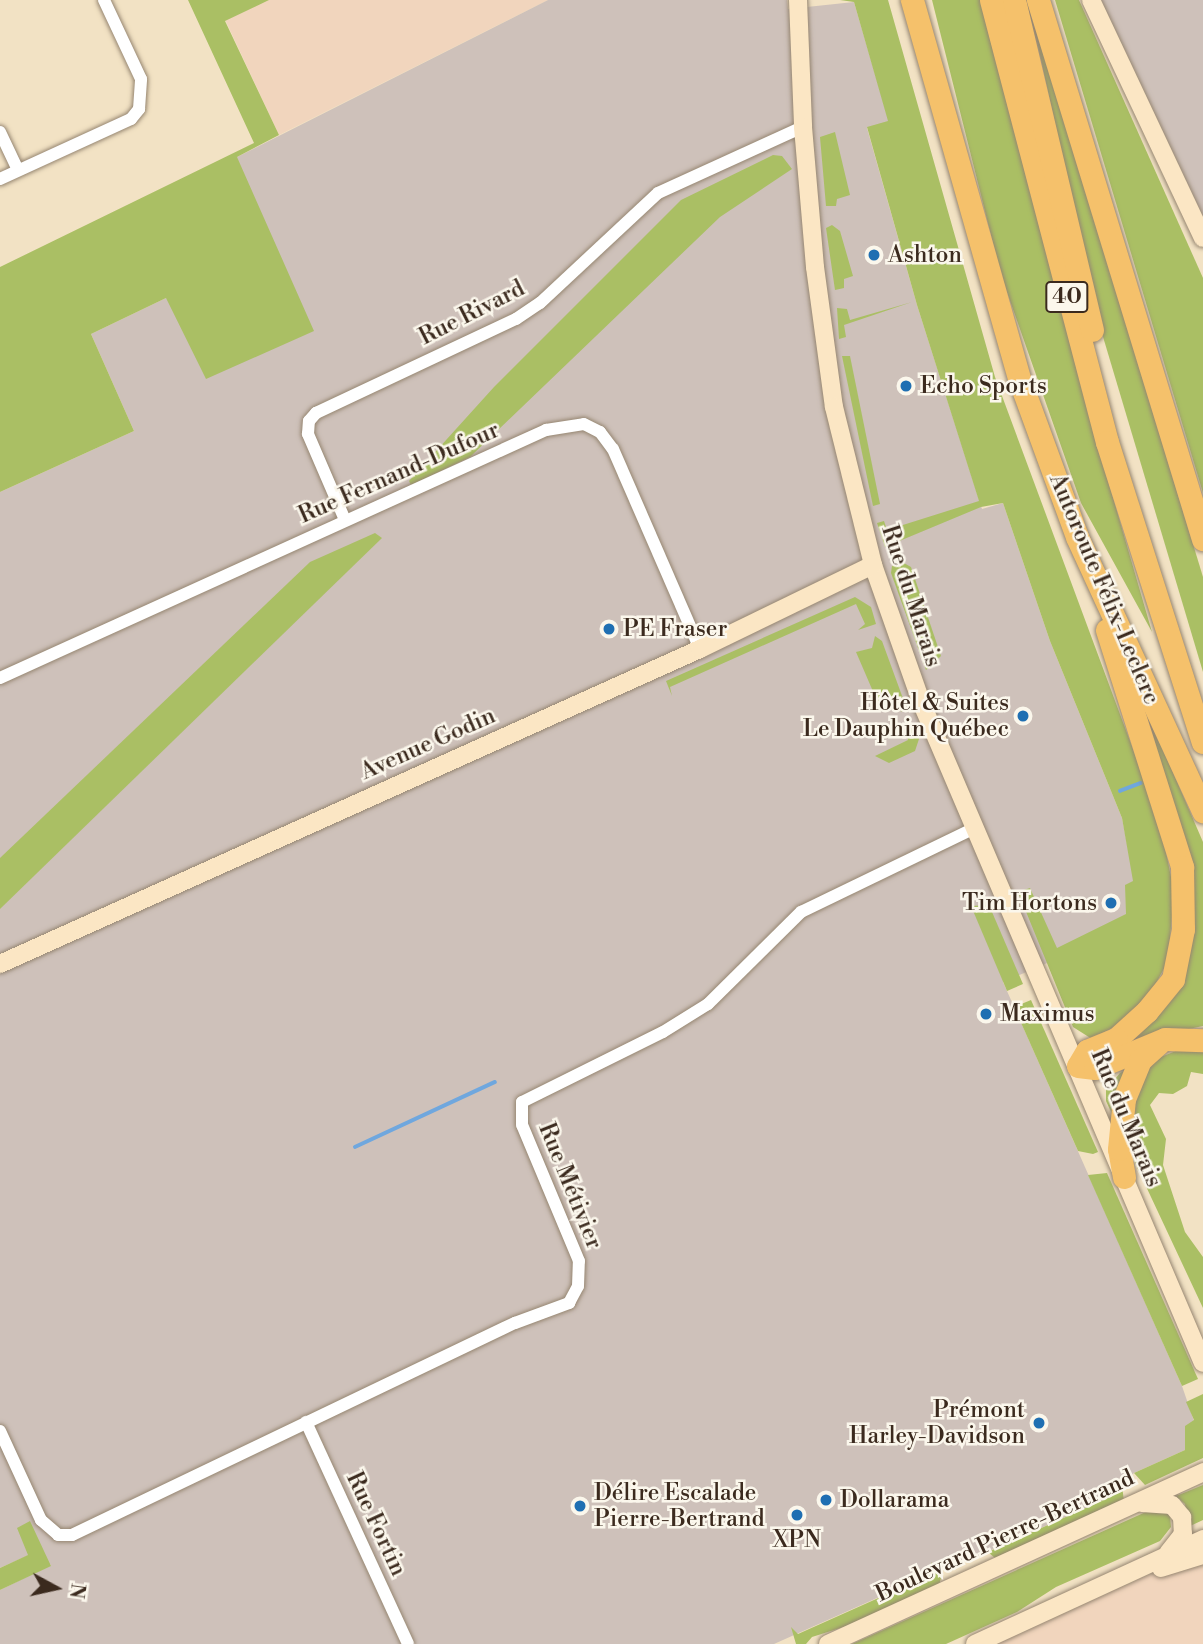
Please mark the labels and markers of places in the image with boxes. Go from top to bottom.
place label: Ashton [888,241,962,269]
marker: Ashton [866,247,882,263]
place label: Echo Sports [920,372,1047,400]
marker: Echo Sports [898,378,914,394]
place label: PE Fraser [623,615,727,643]
marker: PE Fraser [601,621,617,637]
place label: Hôtel & Suites Le Dauphin Québec [803,689,1009,743]
marker: Hôtel & Suites Le Dauphin Québec [1015,708,1031,724]
place label: Tim Hortons [962,889,1097,917]
marker: Tim Hortons [1103,895,1119,911]
place label: Maximus [1000,1000,1095,1028]
marker: Maximus [978,1006,994,1022]
place label: Prémont Harley-Davidson [849,1396,1025,1450]
marker: Prémont Harley-Davidson [1031,1415,1047,1431]
place label: Délire Escalade Pierre-Bertrand [594,1479,765,1533]
place label: Dollarama [840,1486,949,1514]
marker: Dollarama [818,1492,834,1508]
marker: Délire Escalade Pierre-Bertrand [572,1498,588,1514]
marker: XPN [789,1507,805,1523]
place label: XPN [773,1526,821,1554]

